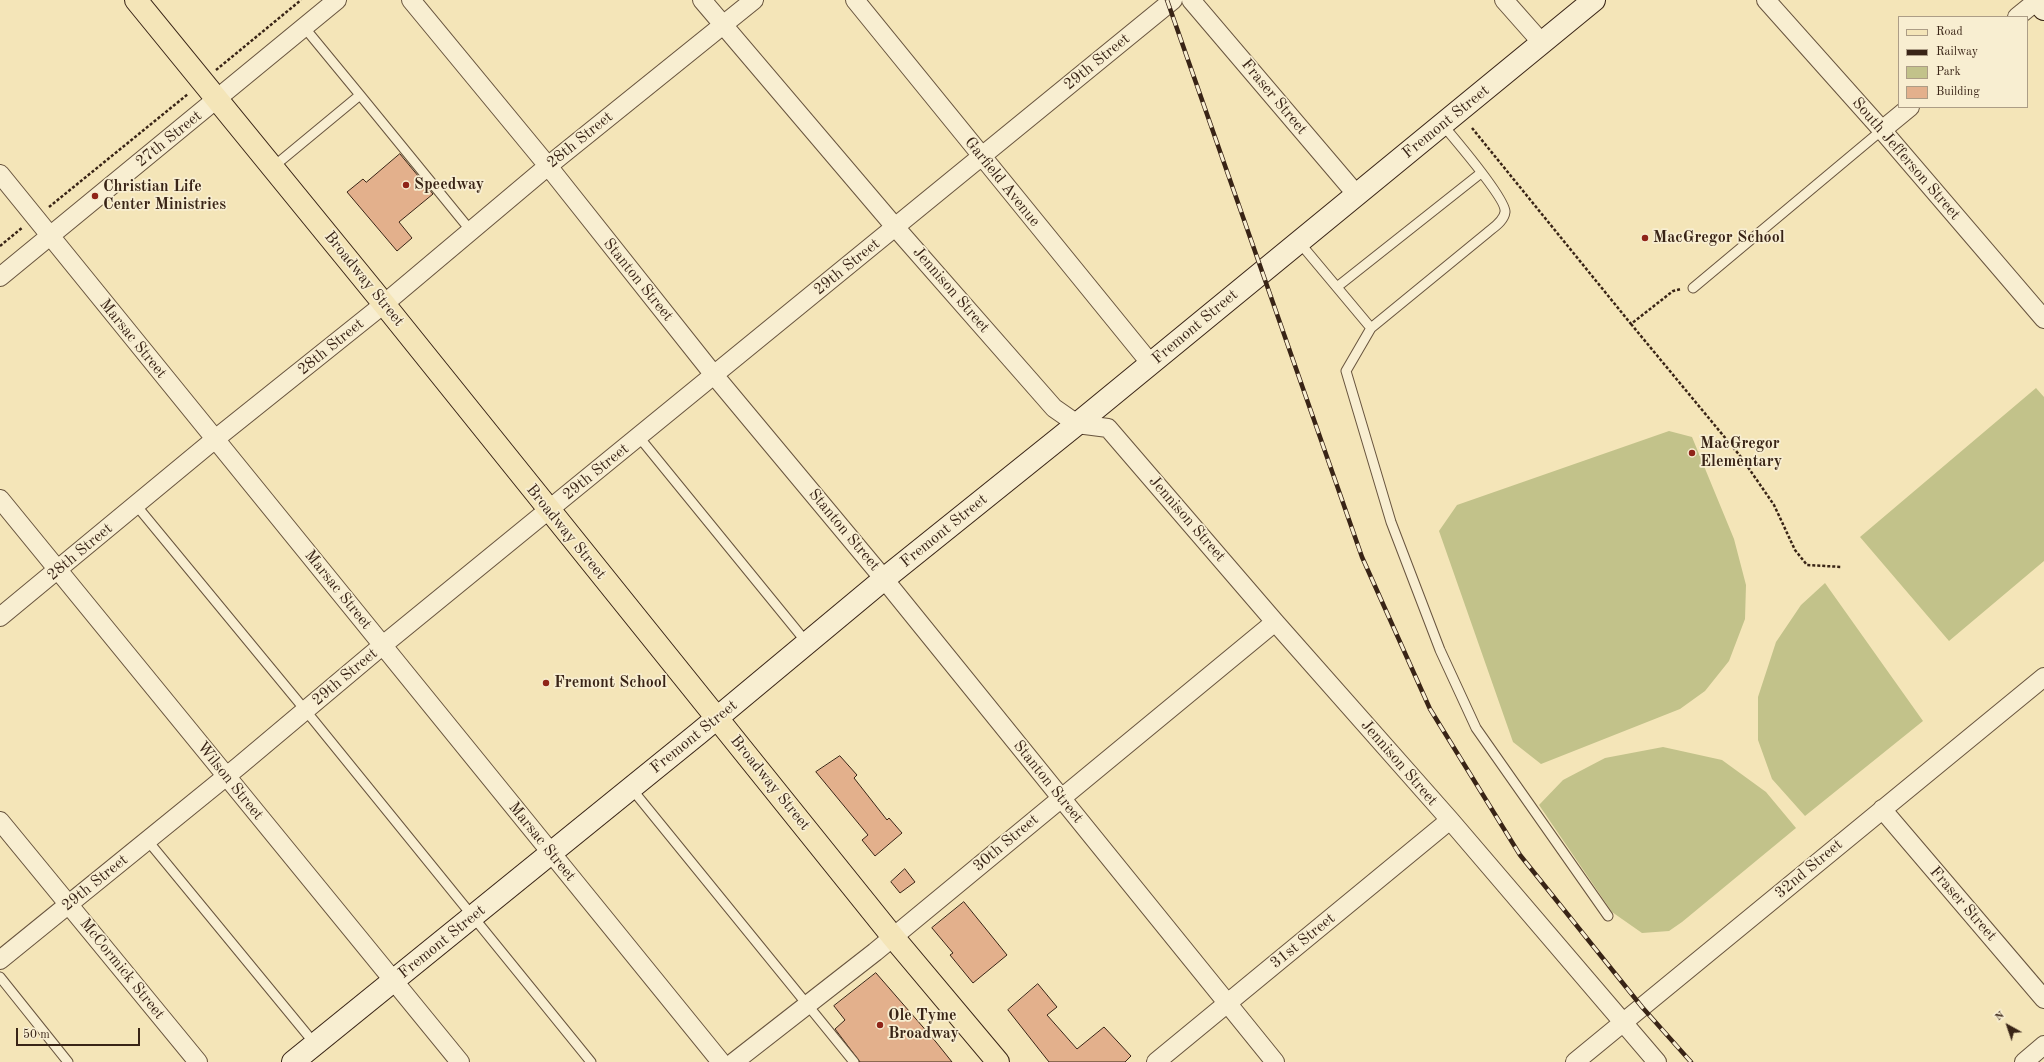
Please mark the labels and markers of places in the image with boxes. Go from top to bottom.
place label: Speedway [414,175,484,195]
place label: Christian Life Center Ministries [103,177,226,215]
marker: Speedway [401,180,411,190]
marker: Christian Life Center Ministries [90,191,100,201]
place label: MacGregor School [1653,228,1785,248]
marker: MacGregor School [1640,233,1650,243]
place label: MacGregor Elementary [1700,434,1782,472]
marker: MacGregor Elementary [1687,448,1697,458]
place label: Fremont School [554,673,667,693]
marker: Fremont School [541,678,551,688]
place label: Ole Tyme Broadway [888,1006,959,1044]
marker: Ole Tyme Broadway [875,1020,885,1030]

